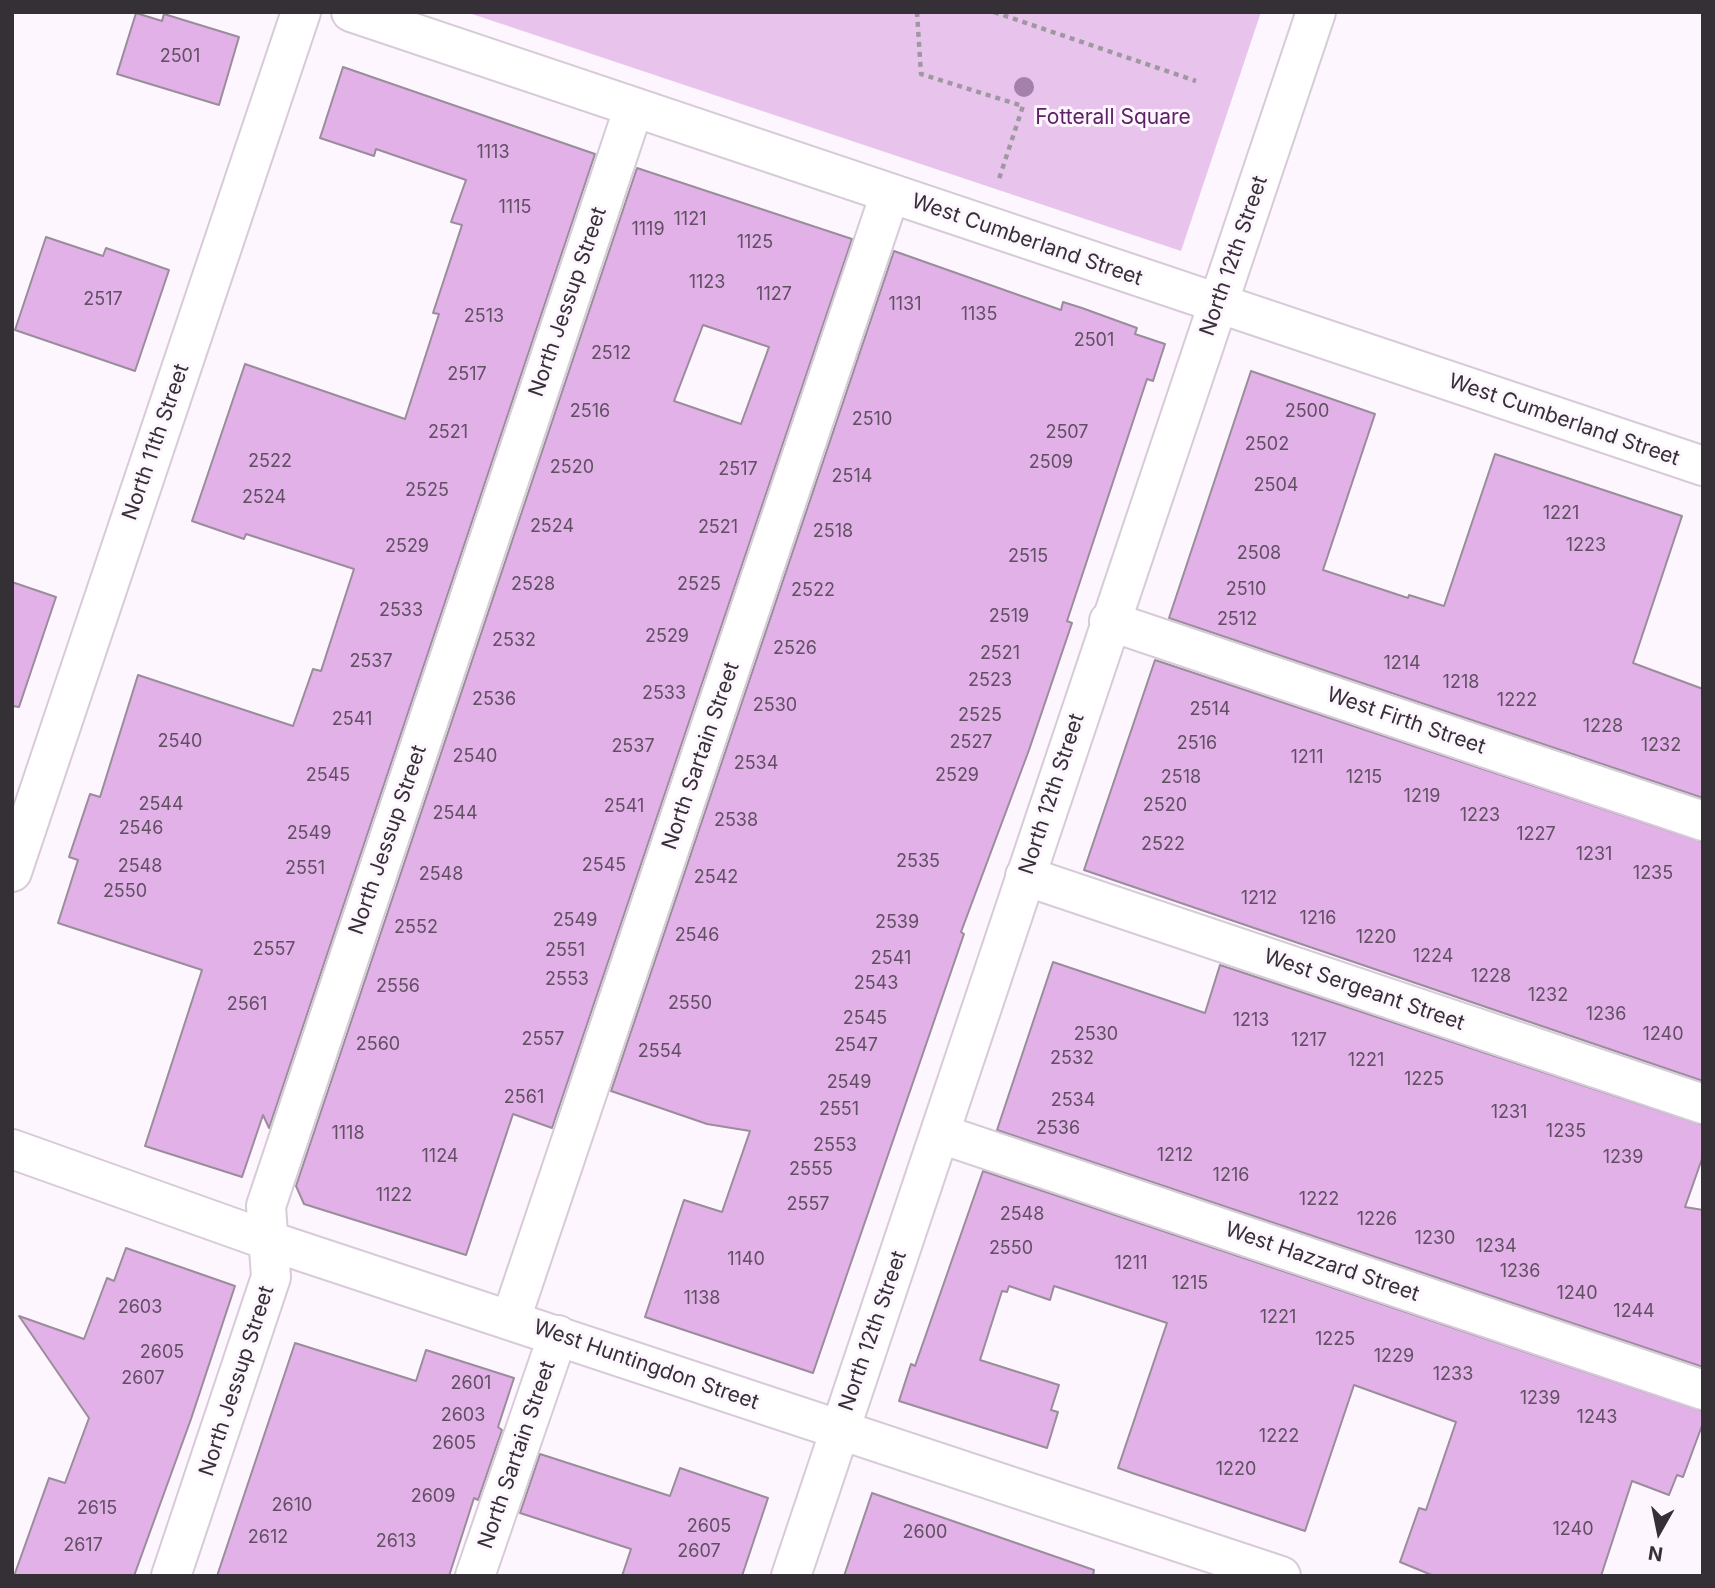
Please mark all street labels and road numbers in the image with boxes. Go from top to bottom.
street label: North 12th Street [1195,173,1273,339]
street label: West Cumberland Street [908,189,1146,291]
street label: North Jessup Street [524,204,612,400]
street label: North 11th Street [117,361,195,523]
street label: West Cumberland Street [1445,369,1683,471]
street label: North Sartain Street [657,659,745,853]
street label: West Firth Street [1323,682,1489,760]
street label: North 12th Street [1014,710,1090,878]
street label: North Jessup Street [344,742,432,938]
street label: West Sergeant Street [1260,944,1468,1036]
street label: West Hazzard Street [1222,1217,1422,1307]
street label: North 12th Street [834,1248,912,1414]
street label: North Jessup Street [194,1283,280,1479]
street label: West Huntingdon Street [530,1315,762,1415]
street label: North Sartain Street [473,1358,561,1552]

